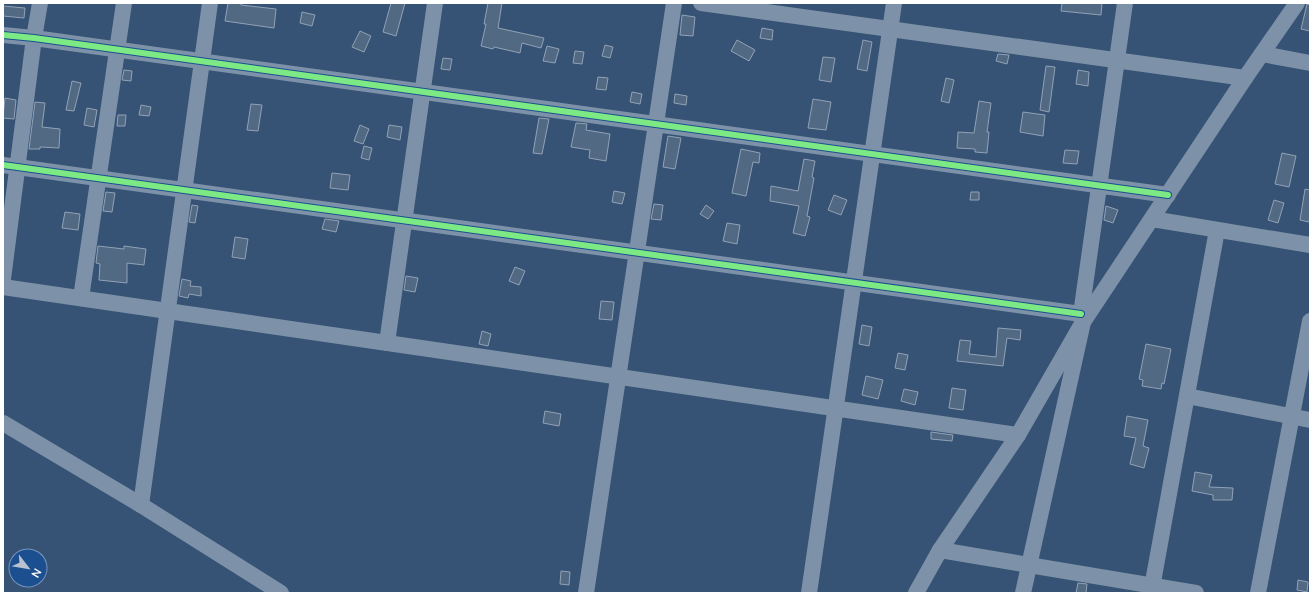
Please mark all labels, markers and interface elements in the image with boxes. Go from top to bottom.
north arrow [8,548,48,588]
text: N [28,566,45,580]

